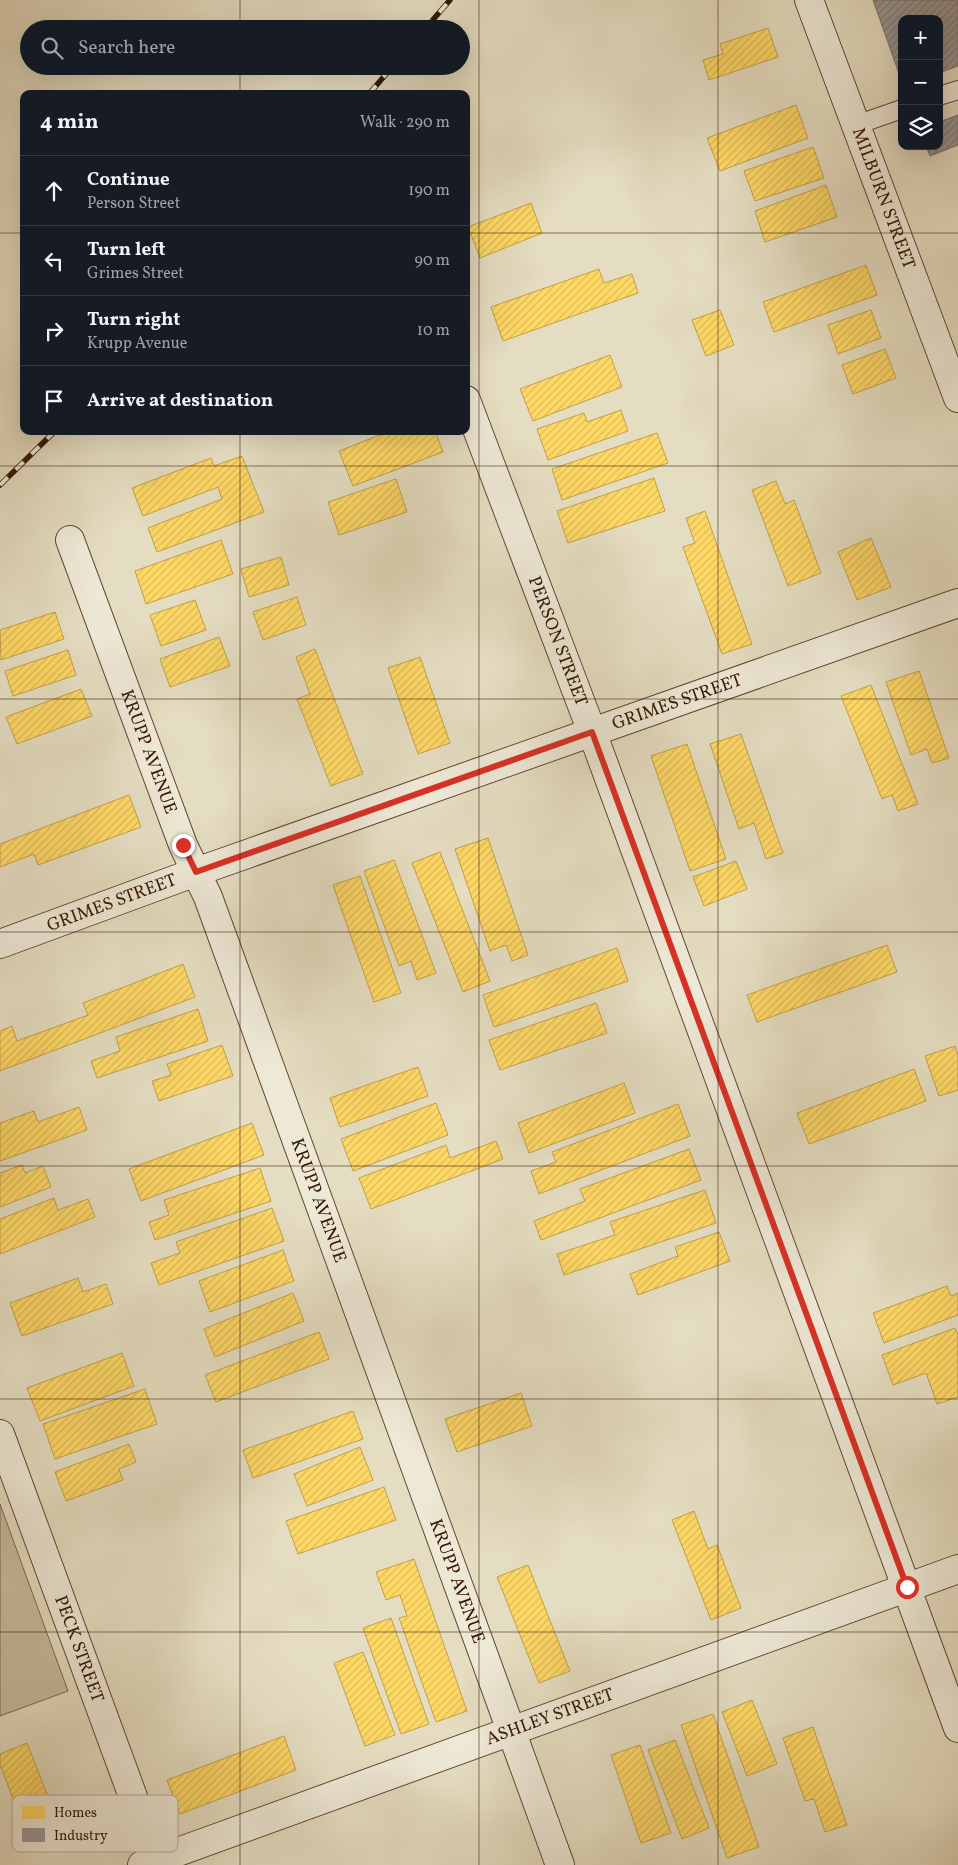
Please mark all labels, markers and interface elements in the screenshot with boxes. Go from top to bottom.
map controls [898,15,943,150]
button: + [898,15,943,60]
search box [20,20,470,75]
icon: search [38,34,66,62]
text: Search here [78,35,175,61]
button: − [898,60,943,105]
button: layers [898,105,943,150]
text: 4 min [40,108,99,137]
text: Walk · 290 m [360,112,450,134]
street label: MILBURN STREET [845,124,921,273]
text: Continue [87,167,170,193]
icon: ahead [40,177,68,205]
text: 190 m [408,180,450,202]
text: Person Street [87,193,180,215]
text: Turn left [87,237,166,263]
icon: left [40,247,68,275]
text: 90 m [414,250,450,272]
text: Grimes Street [87,263,184,285]
text: Turn right [87,307,180,333]
icon: right [40,317,68,345]
text: 10 m [417,320,450,342]
text: Krupp Avenue [87,333,187,355]
icon: arrive [40,387,68,415]
text: Arrive at destination [87,388,273,414]
street label: PERSON STREET [522,573,594,710]
street label: GRIMES STREET [609,668,746,737]
street label: KRUPP AVENUE [114,686,183,818]
route end [172,834,195,857]
street label: GRIMES STREET [43,868,180,938]
street label: KRUPP AVENUE [284,1135,353,1266]
street label: KRUPP AVENUE [423,1515,491,1647]
route start [896,1576,919,1599]
street label: PECK STREET [48,1592,110,1706]
street label: ASHLEY STREET [482,1682,618,1752]
legend [12,1795,178,1852]
text: Homes [54,1804,97,1823]
text: Industry [54,1827,108,1846]

